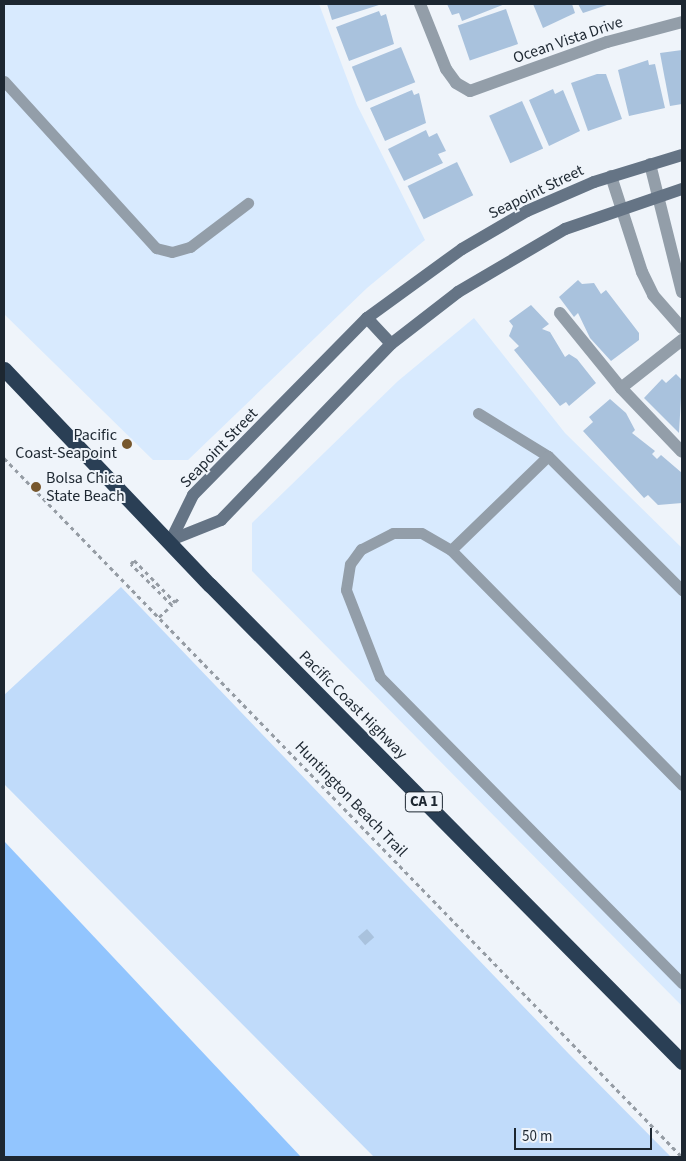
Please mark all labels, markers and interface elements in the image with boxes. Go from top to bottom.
street label: Ocean Vista Drive [511,12,625,68]
street label: Seapoint Street [485,161,587,223]
street label: Seapoint Street [176,404,262,492]
place label: Pacific Coast-Seapoint [15,425,117,463]
marker: Pacific Coast-Seapoint [121,438,133,450]
place label: Bolsa Chica State Beach [46,468,125,506]
marker: Bolsa Chica State Beach [30,481,42,493]
street label: Pacific Coast Highway [295,647,411,763]
street label: Huntington Beach Trail [291,737,411,861]
road number: CA 1 [404,790,444,814]
scale bar [516,1118,654,1150]
text: 50 m [522,1126,552,1147]

